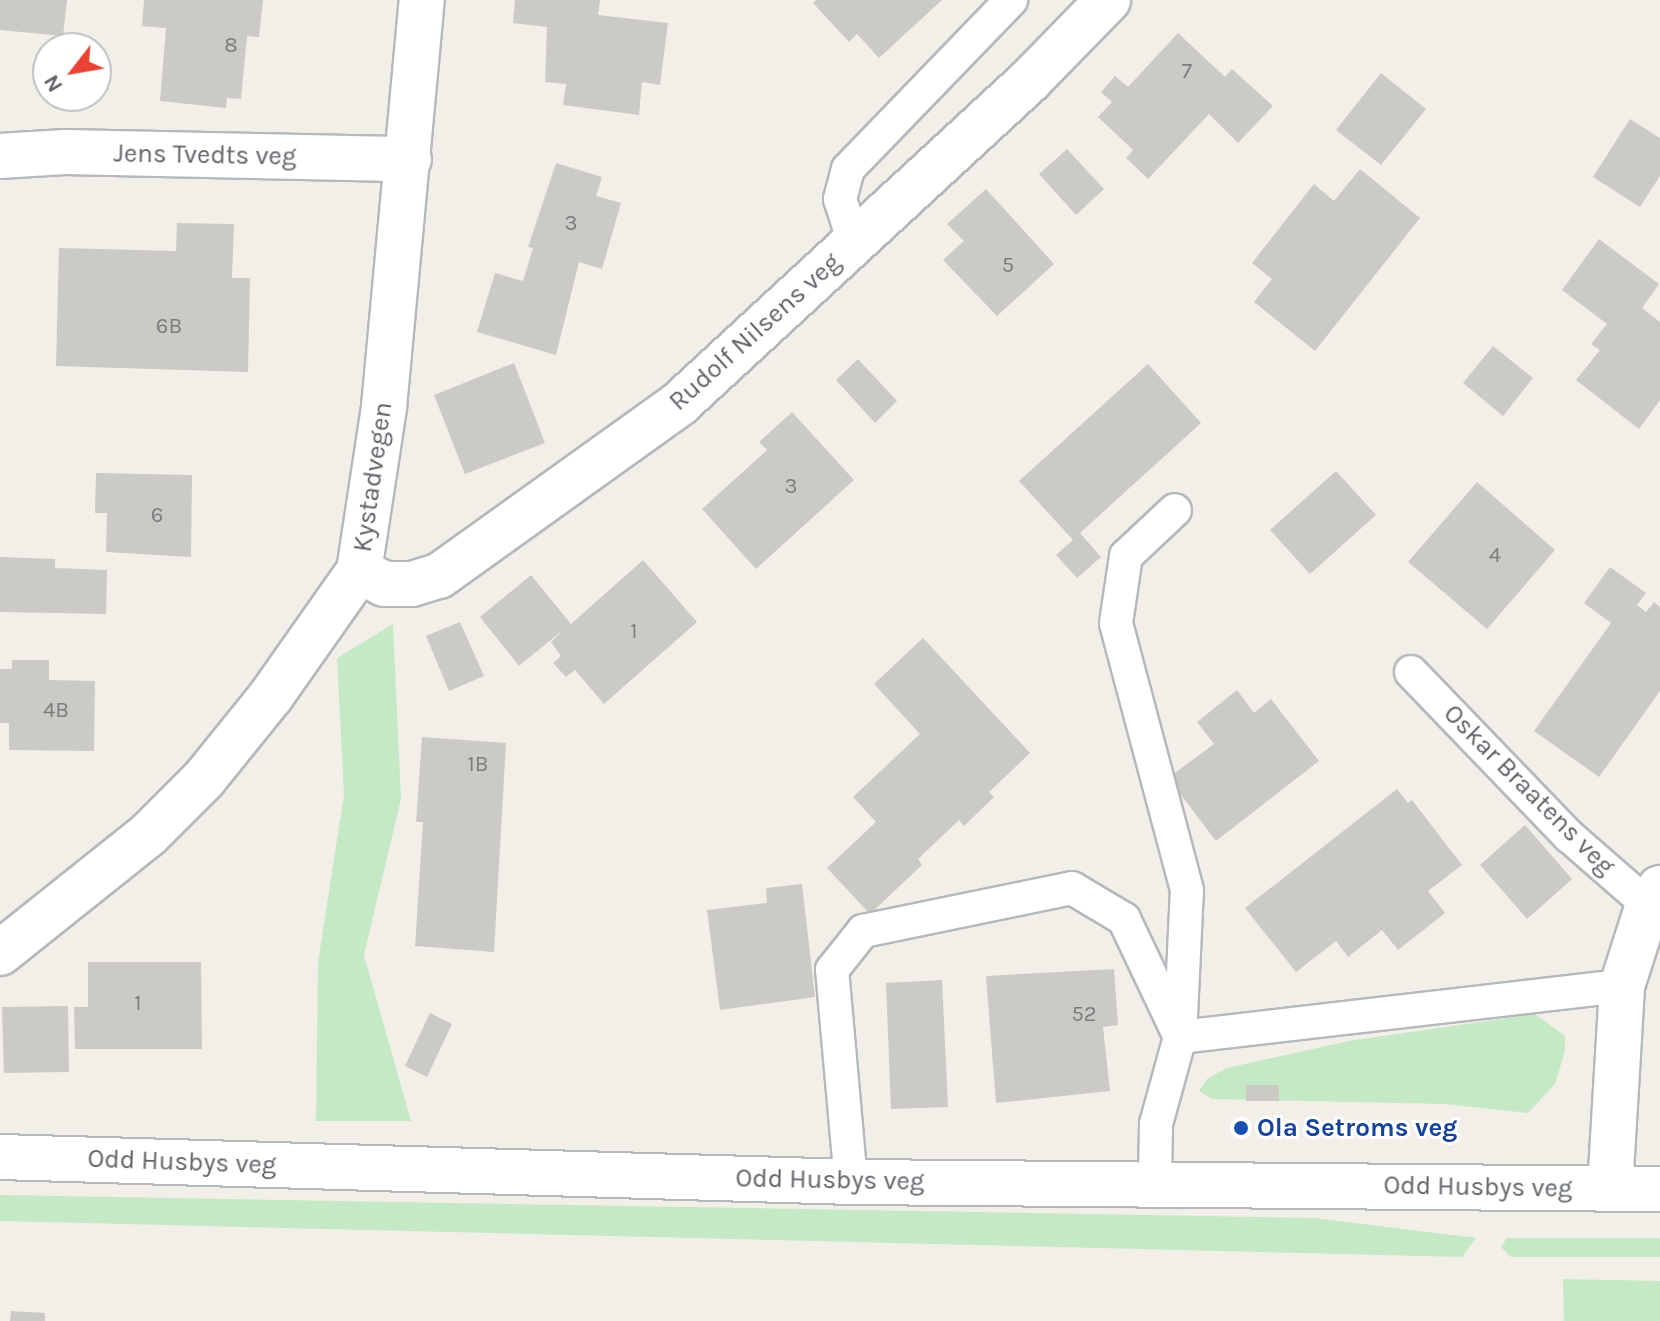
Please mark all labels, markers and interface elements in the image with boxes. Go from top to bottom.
north arrow [32,32,112,112]
house number: 8 [224,33,238,59]
house number: 7 [1182,59,1192,85]
text: N [38,70,68,97]
street label: Jens Tvedts veg [113,138,297,172]
house number: 3 [565,211,577,237]
street label: Rudolf Nilsens veg [663,247,847,417]
house number: 5 [1002,253,1014,279]
house number: 6B [156,314,182,340]
street label: Kystadvegen [347,400,399,554]
house number: 3 [785,474,797,500]
house number: 6 [151,503,163,529]
house number: 4 [1489,543,1501,569]
house number: 1 [630,619,638,645]
house number: 4B [43,698,69,724]
street label: Oskar Braatens veg [1437,698,1621,882]
house number: 1B [468,752,488,778]
house number: 1 [134,991,142,1017]
house number: 52 [1071,1002,1097,1028]
place label: Ola Setroms veg [1257,1112,1457,1144]
marker: Ola Setroms veg [1232,1119,1250,1137]
street label: Odd Husbys veg [87,1143,277,1181]
street label: Odd Husbys veg [735,1163,925,1197]
street label: Odd Husbys veg [1383,1170,1573,1204]

